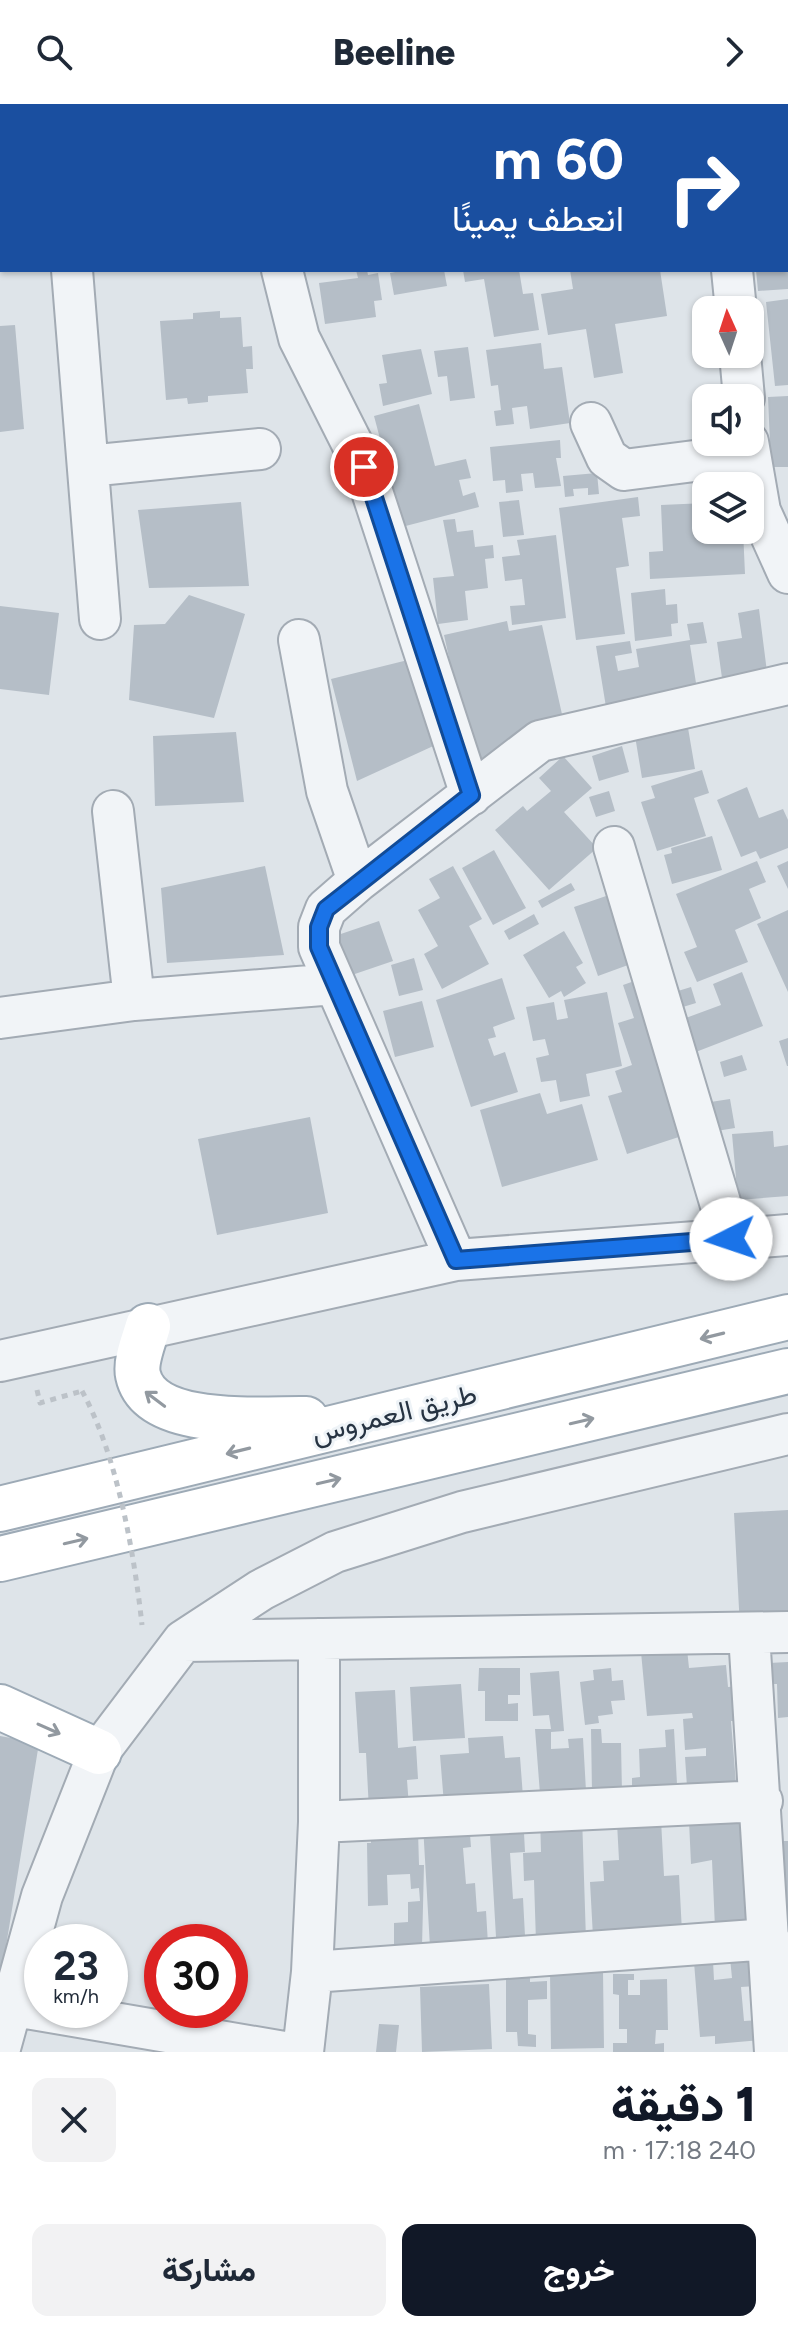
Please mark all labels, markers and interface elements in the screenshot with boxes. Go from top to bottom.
icon: search [32,30,76,74]
icon: forward [712,30,756,74]
text: Beeline [333,31,455,74]
text: 60 m [493,126,624,193]
icon: right [652,136,756,240]
text: انعطف يمينًا [452,197,624,240]
north arrow [692,296,764,368]
map controls [692,296,764,544]
button: sound [692,384,764,456]
pin [330,433,398,501]
icon: arrive [342,445,386,489]
button: layers [692,472,764,544]
position arrow [689,1197,773,1281]
one-way arrow [700,1329,726,1344]
street label: طريق العمروس [308,1376,480,1451]
one-way arrow [145,1390,166,1407]
one-way arrow [568,1412,594,1427]
one-way arrow [226,1445,252,1460]
one-way arrow [315,1473,341,1488]
one-way arrow [62,1533,88,1548]
one-way arrow [37,1723,61,1738]
speed limit sign: 30 [144,1924,248,2028]
text: 23 [53,1942,99,1990]
text: km/h [53,1984,99,2008]
text: 1 دقيقة [611,2075,756,2133]
button: close [32,2078,116,2162]
text: 240 m · 17:18 [603,2134,756,2166]
button: مشاركة [32,2224,386,2316]
button: خروج [402,2224,756,2316]

